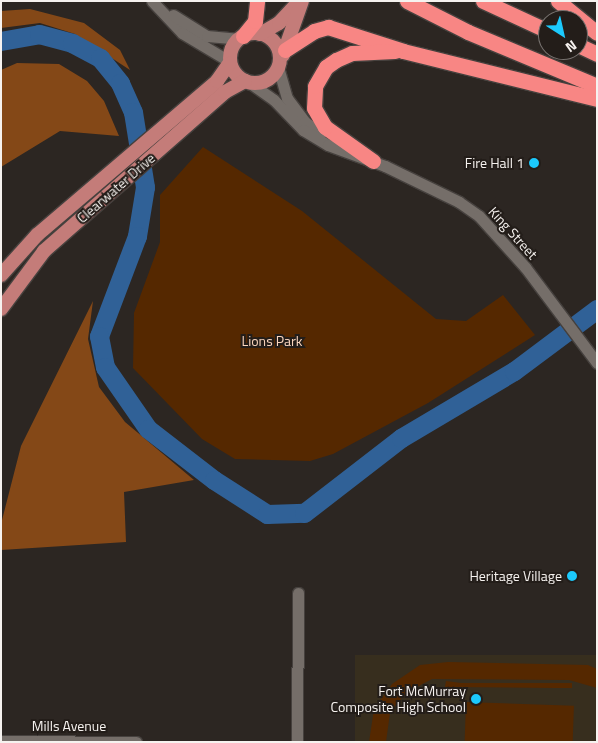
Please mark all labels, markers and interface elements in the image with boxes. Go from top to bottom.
north arrow [538,10,588,60]
text: N [561,35,581,58]
street label: Clearwater Drive [74,150,158,226]
place label: Fire Hall 1 [465,155,524,171]
marker: Fire Hall 1 [528,157,540,169]
street label: King Street [485,203,541,263]
park label: Lions Park [241,333,303,349]
place label: Heritage Village [469,568,562,584]
marker: Heritage Village [566,570,578,582]
place label: Fort McMurray Composite High School [330,683,466,716]
marker: Fort McMurray Composite High School [470,693,482,705]
street label: Mills Avenue [32,718,106,734]

